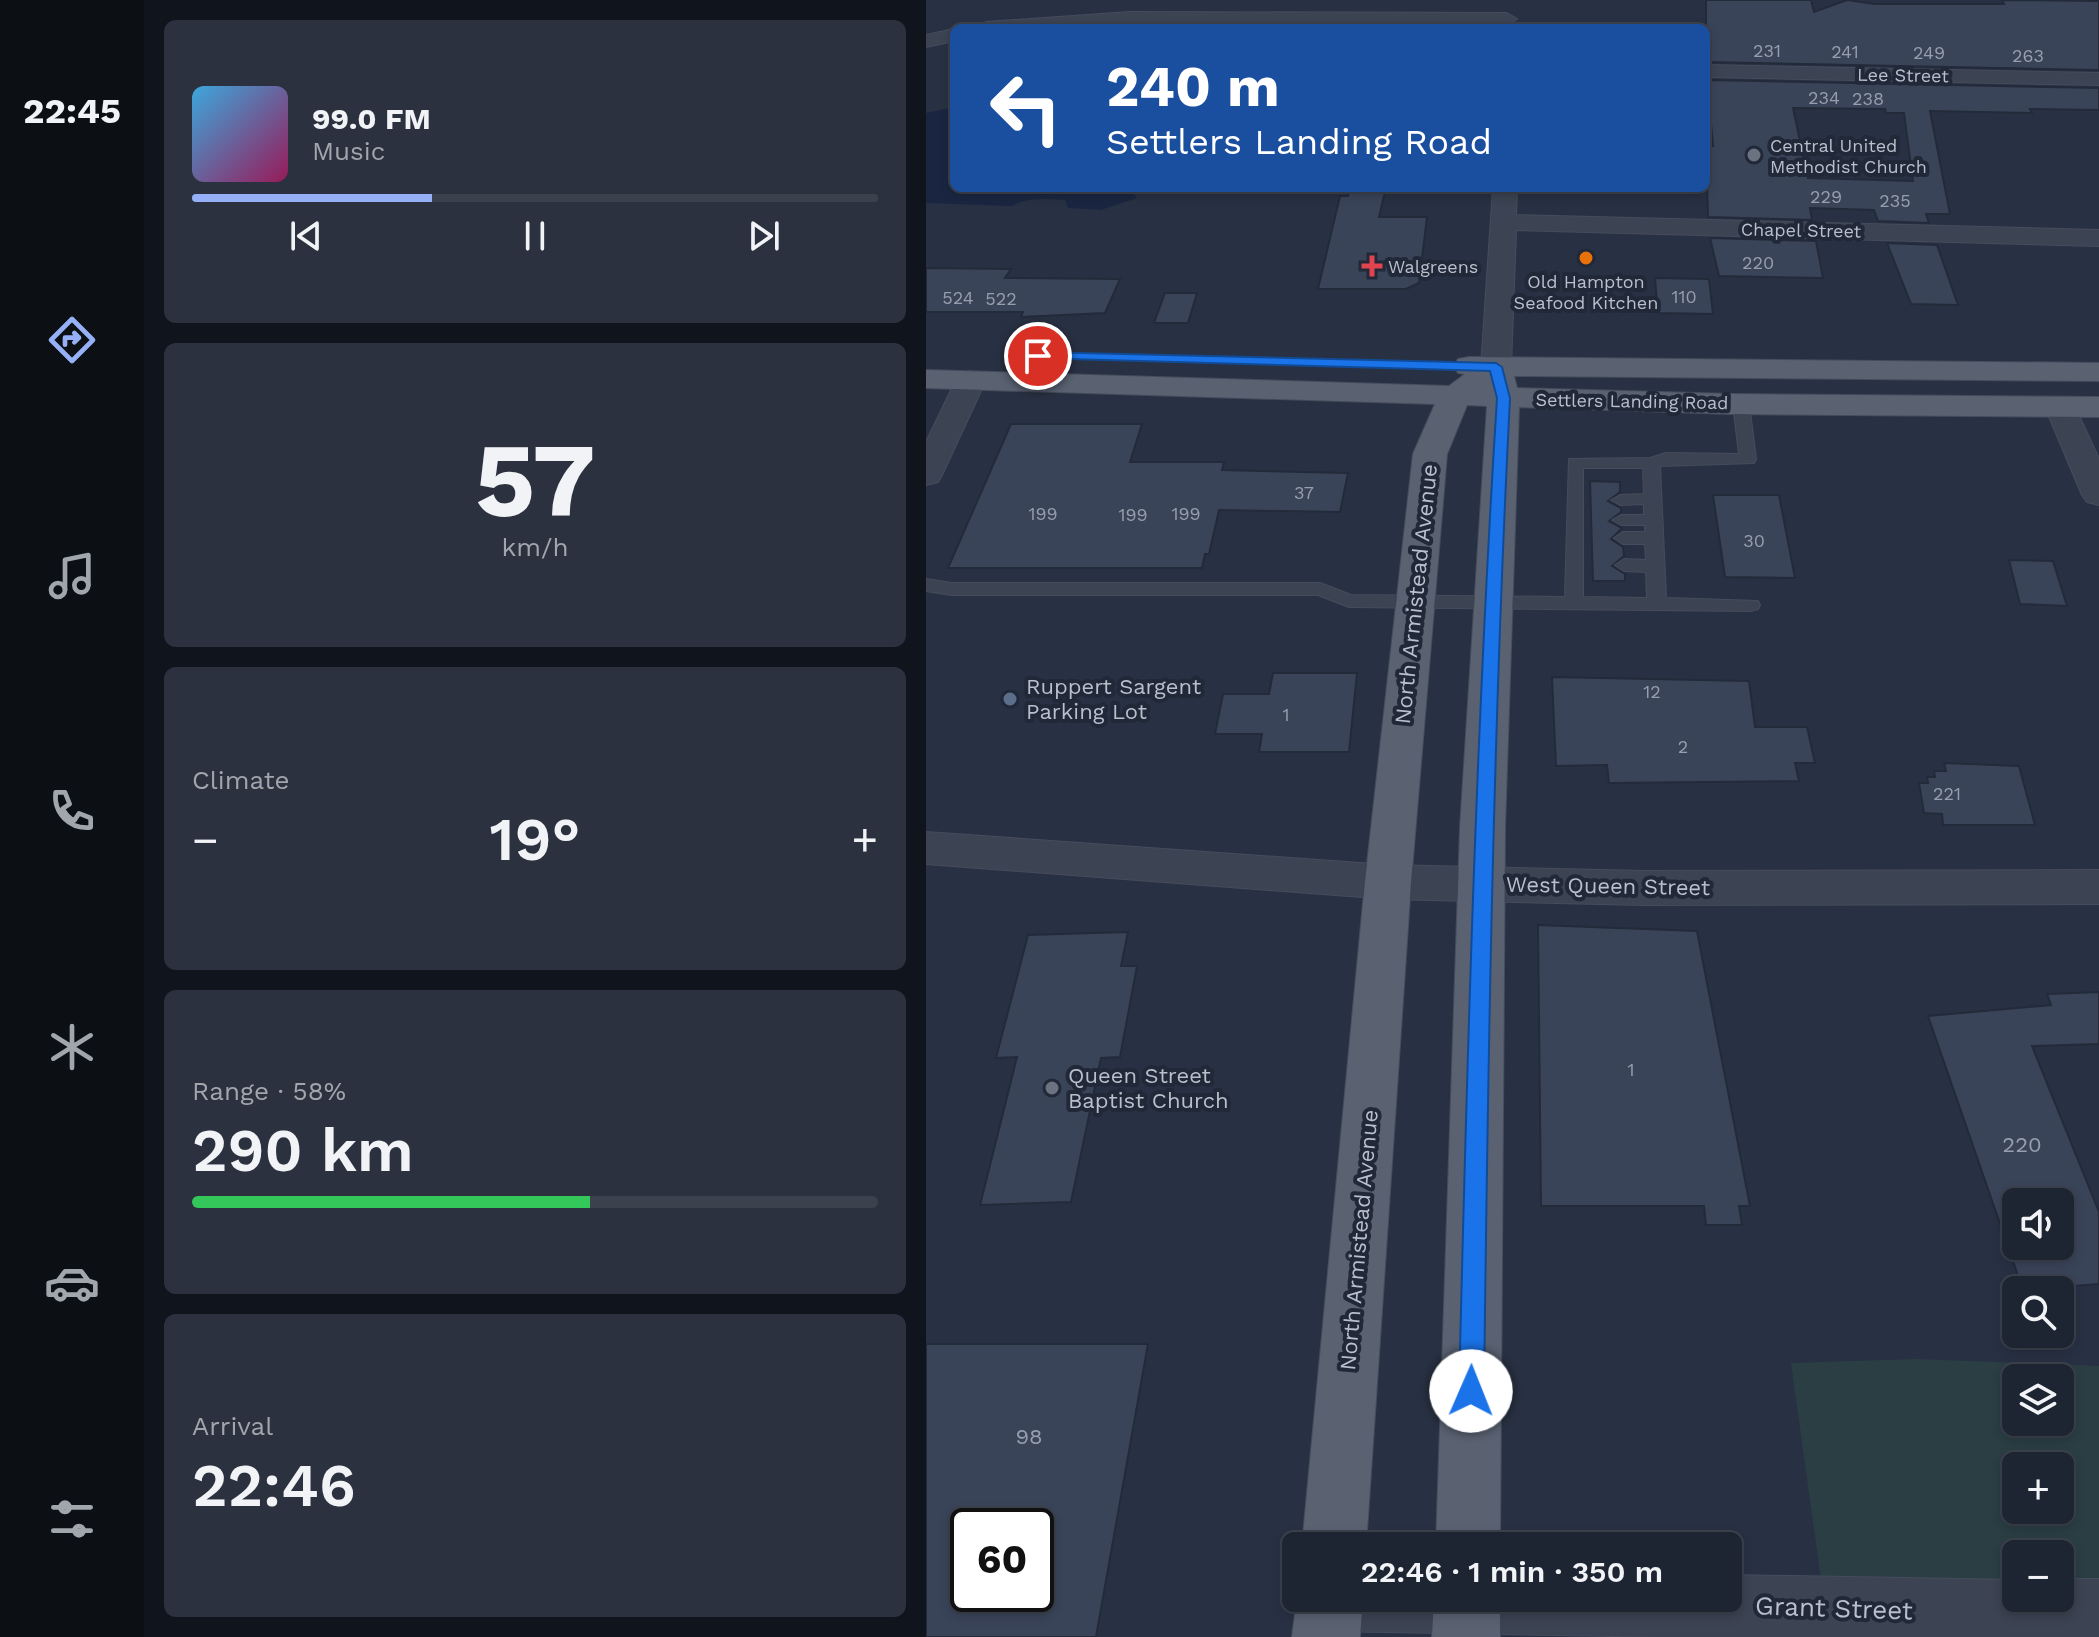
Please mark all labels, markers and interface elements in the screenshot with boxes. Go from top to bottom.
house number: 231 [1753,40,1781,61]
house number: 241 [1831,41,1859,62]
house number: 249 [1913,42,1945,63]
house number: 263 [2012,45,2044,66]
text: 240 m [1106,54,1280,120]
icon: left [974,56,1078,160]
street label: Lee Street [1857,64,1949,86]
house number: 234 [1808,87,1840,108]
house number: 238 [1852,88,1884,109]
text: 22:45 [23,90,121,132]
text: 99.0 FM [312,101,431,136]
text: Settlers Landing Road [1106,121,1492,163]
place label: Central United Methodist Church [1770,135,1927,177]
text: Music [312,136,385,166]
marker: Central United Methodist Church [1745,146,1763,164]
house number: 229 [1810,186,1842,207]
house number: 235 [1879,190,1911,211]
icon: previous [284,214,328,258]
icon: pause [513,214,557,258]
icon: next [742,214,786,258]
street label: Chapel Street [1741,218,1862,242]
marker: Old Hampton Seafood Kitchen [1577,249,1595,267]
house number: 220 [1742,252,1774,273]
place label: Walgreens [1388,256,1478,277]
marker: Walgreens [1363,257,1381,275]
place label: Old Hampton Seafood Kitchen [1514,271,1658,313]
house number: 110 [1671,286,1697,307]
house number: 524 [942,287,974,308]
house number: 522 [985,288,1017,309]
icon: directions [44,312,100,368]
pin [1004,322,1072,390]
icon: arrive [1016,334,1060,378]
street label: Settlers Landing Road [1535,389,1729,413]
text: 57 [475,419,595,541]
street label: North Armistead Avenue [1390,463,1442,725]
house number: 37 [1294,482,1314,503]
house number: 199 [1028,503,1058,524]
house number: 199 [1171,503,1201,524]
house number: 199 [1118,504,1148,525]
house number: 30 [1743,530,1765,551]
text: km/h [502,532,568,562]
icon: music [44,548,100,604]
place label: Ruppert Sargent Parking Lot [1026,674,1201,724]
house number: 12 [1643,681,1661,702]
marker: Ruppert Sargent Parking Lot [1001,690,1019,708]
house number: 1 [1282,704,1290,725]
house number: 2 [1678,736,1688,757]
text: Climate [192,765,290,795]
icon: phone [44,783,100,839]
house number: 221 [1933,783,1961,804]
text: 19° [490,804,580,875]
text: − [192,814,219,866]
text: + [851,814,878,866]
street label: West Queen Street [1506,872,1710,900]
icon: climate [44,1019,100,1075]
house number: 1 [1627,1059,1635,1080]
place label: Queen Street Baptist Church [1068,1063,1229,1113]
text: Range · 58% [192,1076,346,1106]
marker: Queen Street Baptist Church [1043,1079,1061,1097]
street label: North Armistead Avenue [1335,1109,1383,1371]
text: 290 km [192,1115,414,1186]
house number: 220 [2002,1132,2042,1157]
map controls [2002,1188,2074,1612]
button: sound [2002,1188,2074,1260]
icon: car [44,1255,100,1311]
button: search [2002,1276,2074,1348]
position arrow [1429,1349,1513,1433]
button: layers [2002,1364,2074,1436]
text: Arrival [192,1411,273,1441]
house number: 98 [1015,1424,1043,1449]
text: 22:46 [192,1450,356,1521]
button: + [2002,1452,2074,1524]
icon: filters [44,1491,100,1547]
speed limit sign: 60 [950,1508,1054,1612]
button: − [2002,1540,2074,1612]
text: 22:46 · 1 min · 350 m [1361,1554,1663,1589]
street label: Grant Street [1755,1590,1913,1626]

